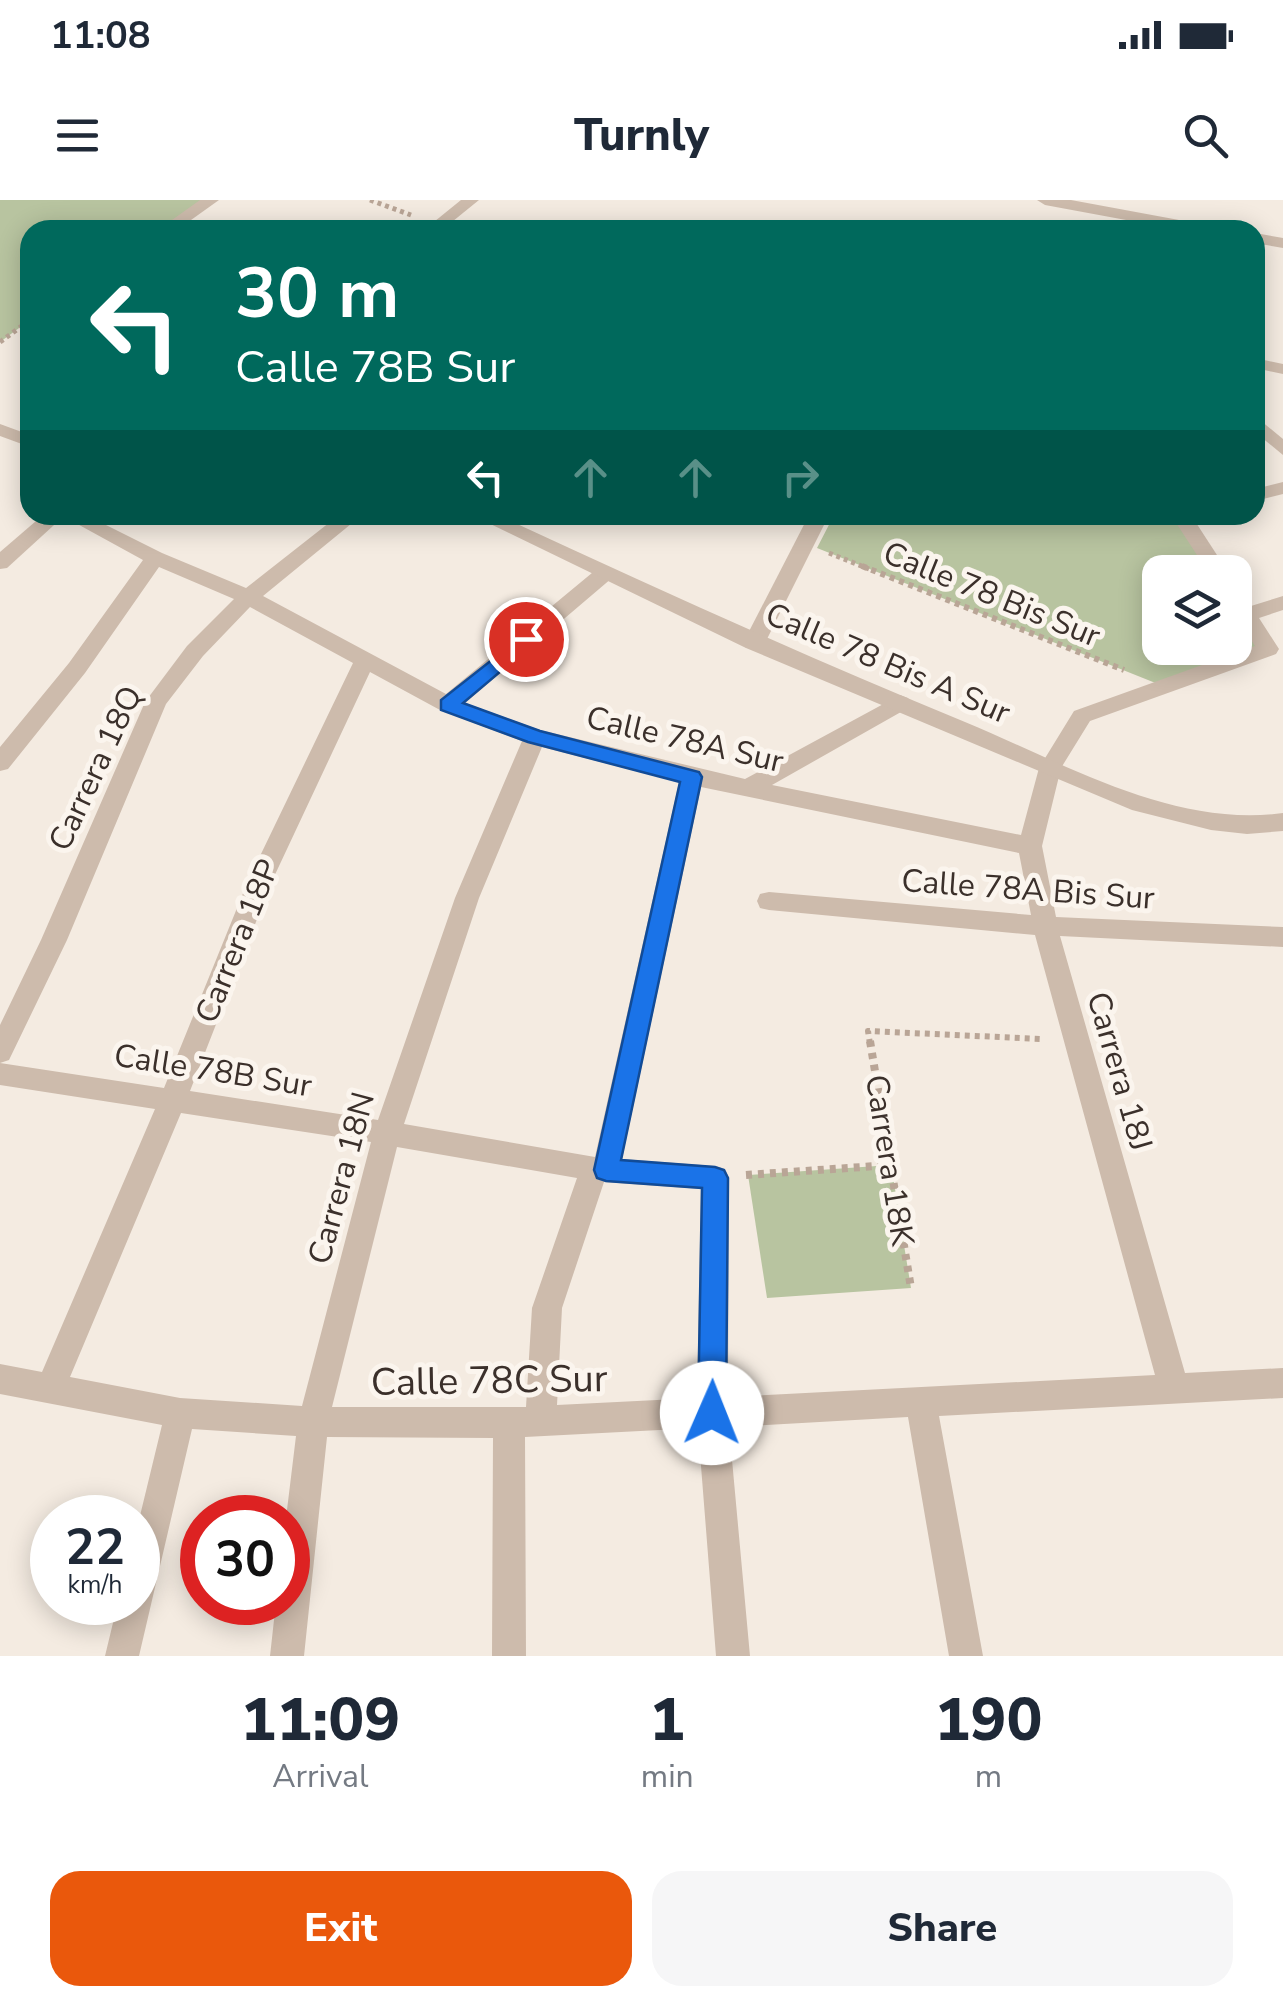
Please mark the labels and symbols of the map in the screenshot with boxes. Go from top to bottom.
street label: Calle 78 Bis Sur [877,531,1107,658]
street label: Calle 78 Bis A Sur [759,592,1017,735]
pin [484,597,569,682]
street label: Carrera 18Q [39,679,152,858]
street label: Calle 78A Sur [582,696,788,783]
street label: Carrera 18P [185,853,290,1029]
street label: Calle 78A Bis Sur [900,859,1157,920]
street label: Carrera 18J [1076,987,1163,1155]
street label: Calle 78B Sur [111,1034,315,1107]
street label: Carrera 18K [855,1071,924,1250]
street label: Carrera 18N [298,1087,385,1269]
street label: Calle 78C Sur [370,1353,608,1408]
position arrow [660,1361,764,1465]
speed limit sign: 30 [180,1495,310,1625]

